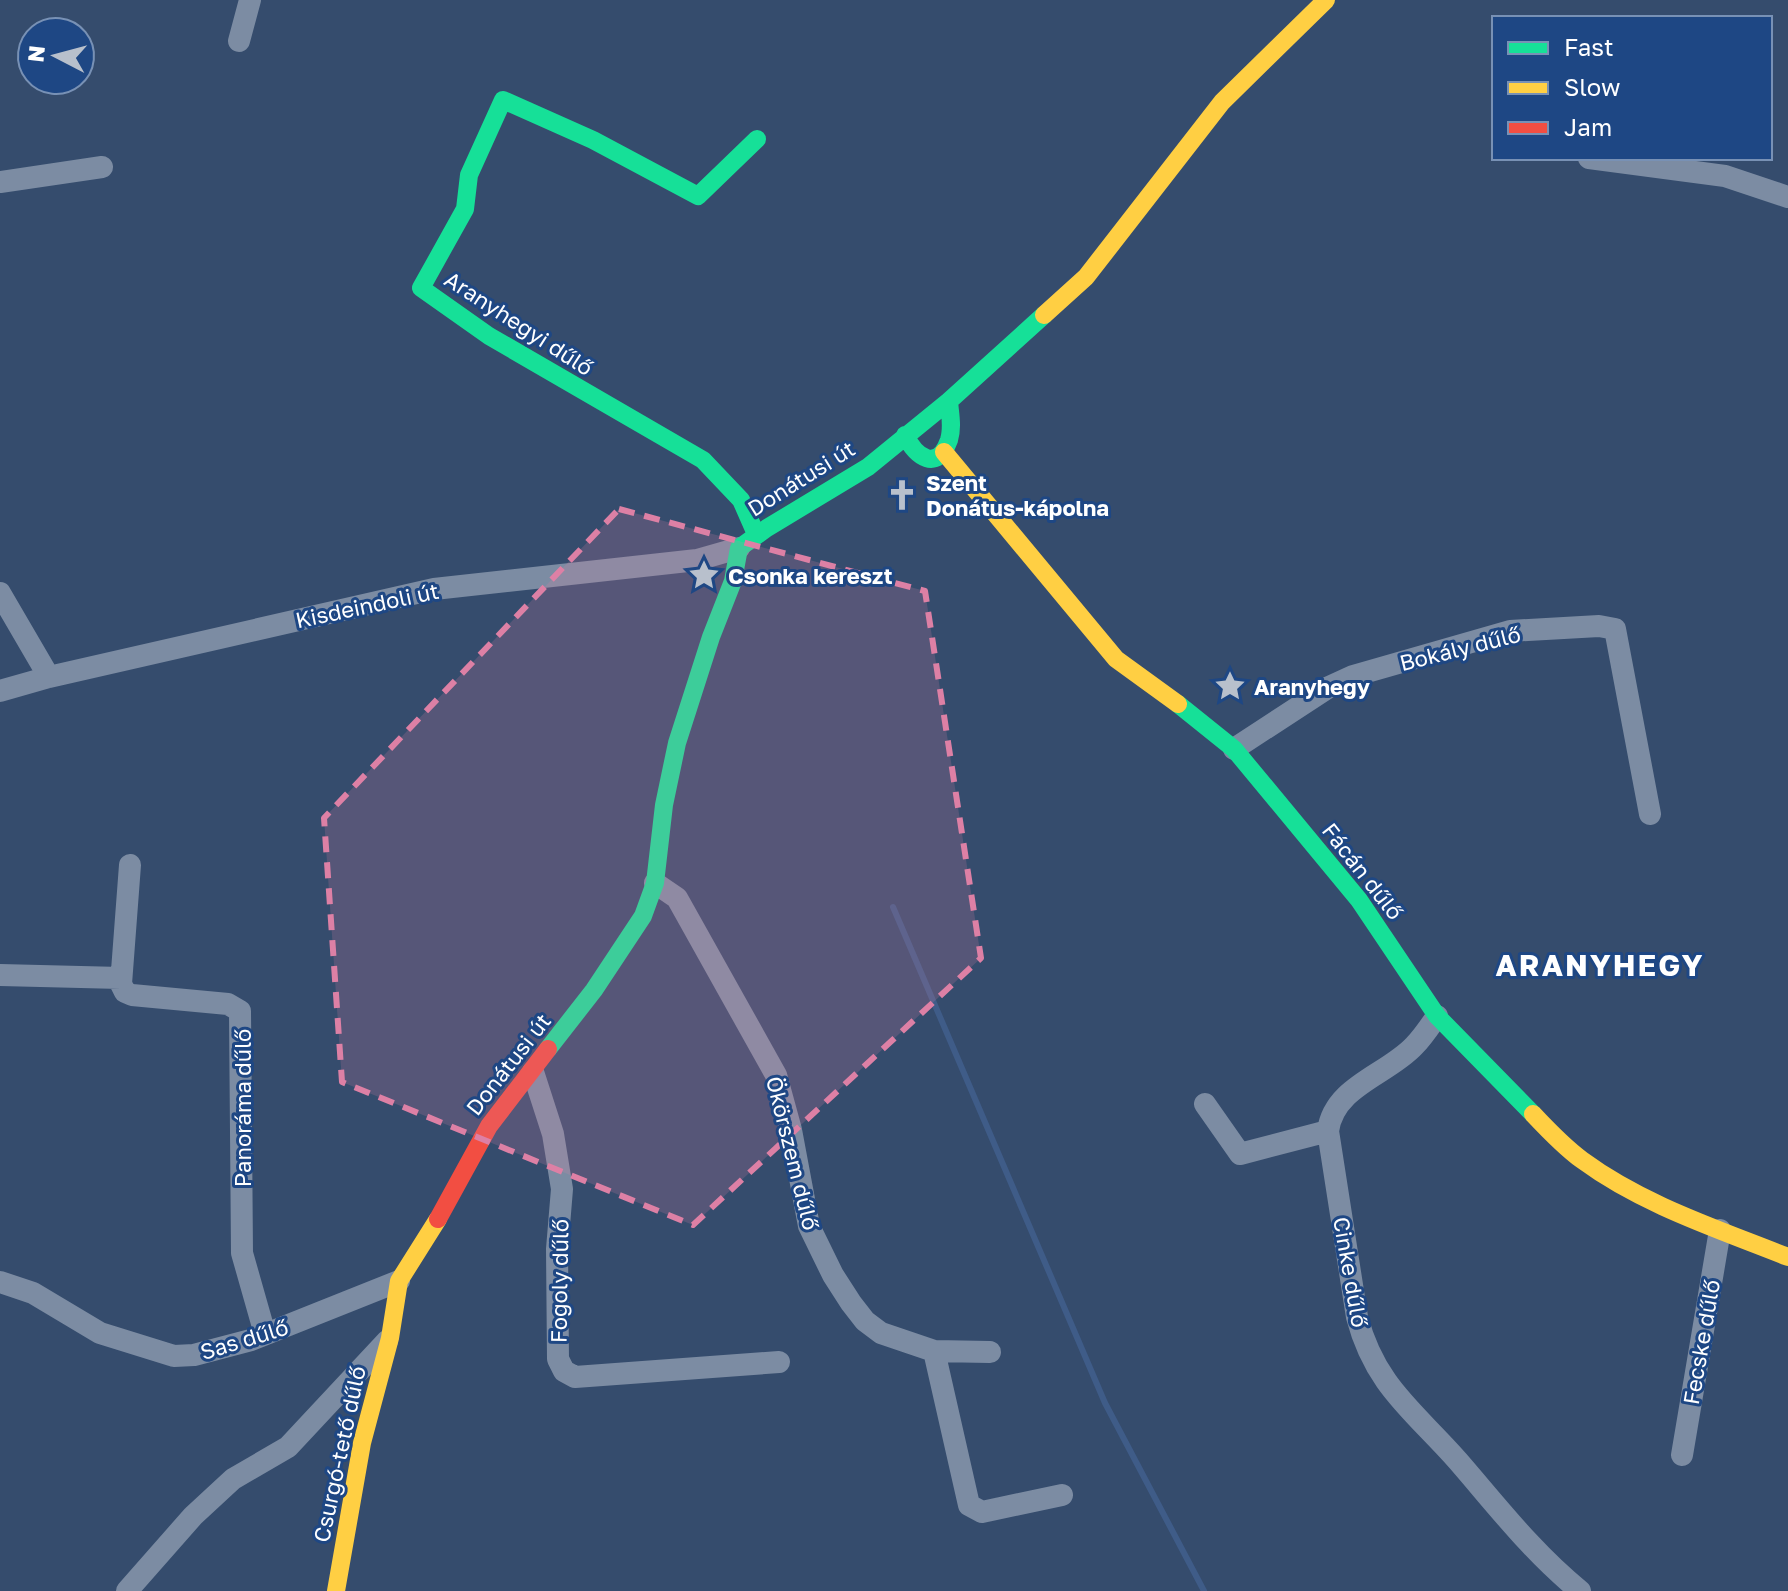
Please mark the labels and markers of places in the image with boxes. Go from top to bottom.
place label: Szent Donátus-kápolna [926,469,1109,521]
church icon: Szent Donátus-kápolna [885,478,919,512]
place icon: Csonka kereszt [687,558,721,592]
place label: Csonka kereszt [728,562,893,589]
place icon: Aranyhegy [1213,669,1247,703]
place label: Aranyhegy [1254,673,1370,700]

